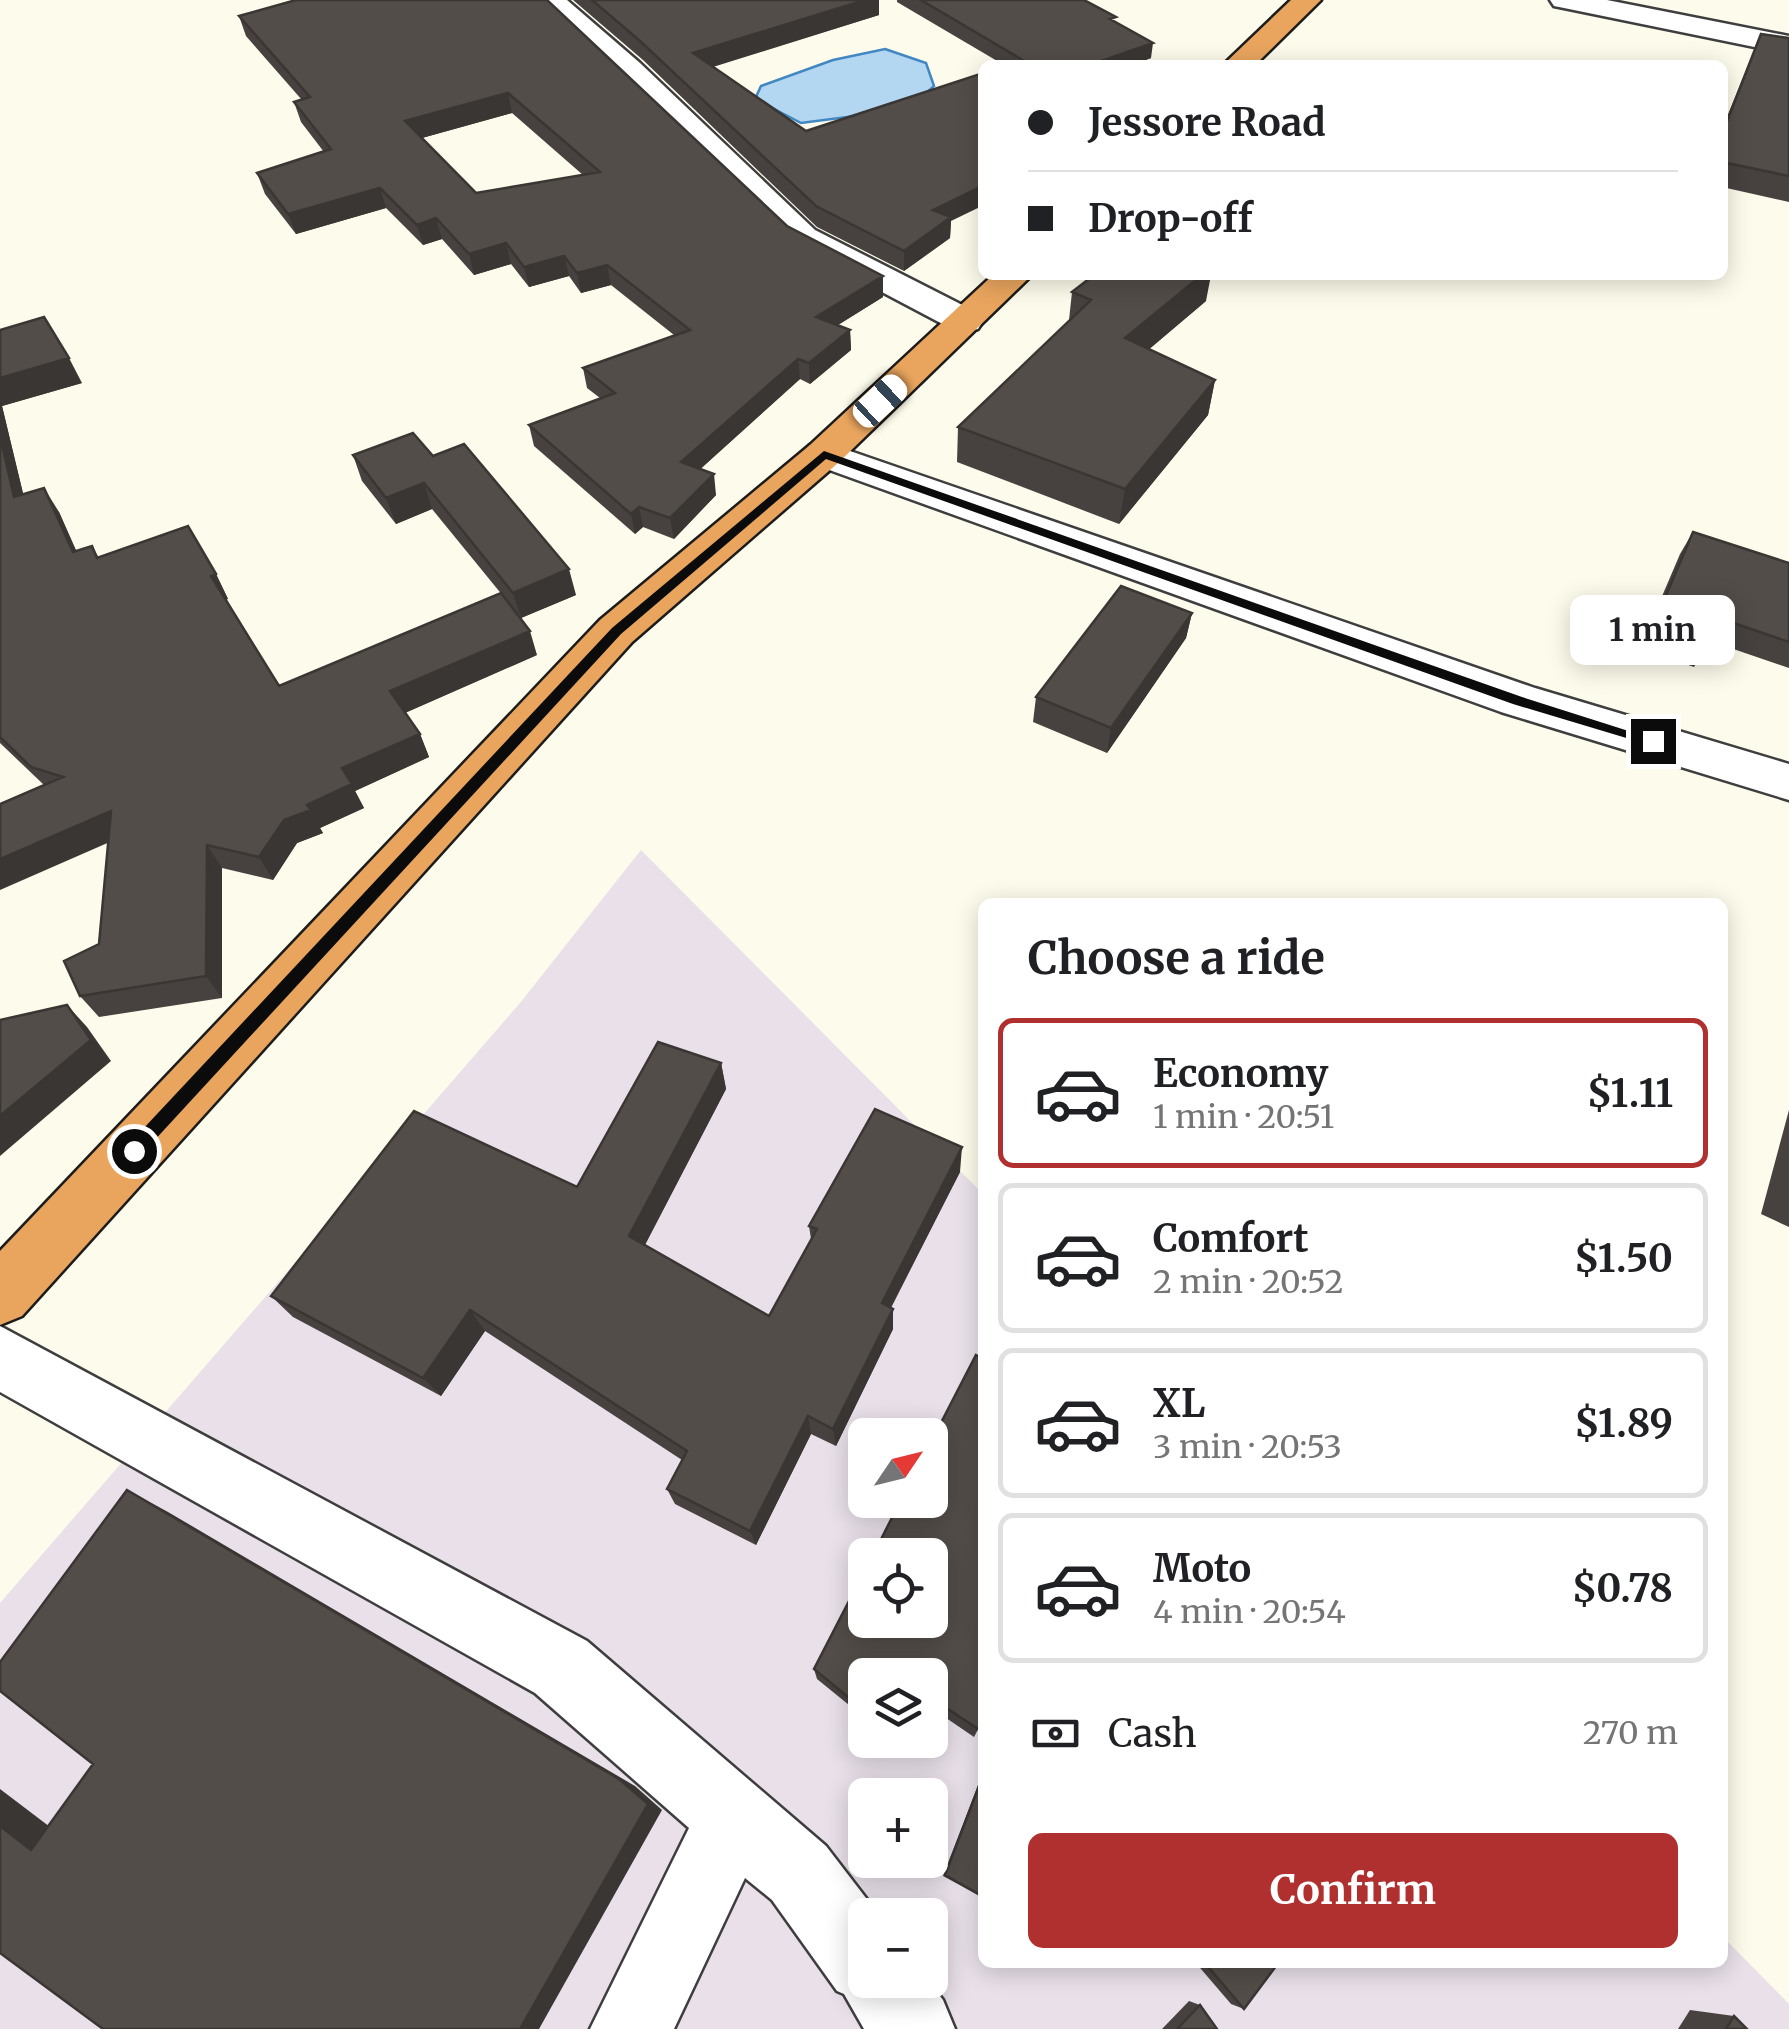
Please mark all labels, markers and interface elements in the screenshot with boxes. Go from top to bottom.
text: Jessore Road [1088,99,1326,146]
text: Drop-off [1088,195,1253,242]
car [848,370,912,432]
callout: 1 min [1570,596,1736,666]
text: 1 min [1609,610,1696,650]
route end [1631,719,1676,764]
text: Choose a ride [1028,930,1325,986]
icon: car [1033,1048,1123,1138]
text: Economy [1153,1050,1328,1097]
text: $1.11 [1587,1070,1673,1117]
text: 1 min · 20:51 [1153,1097,1334,1137]
route start [112,1129,157,1174]
icon: car [1033,1213,1123,1303]
text: Comfort [1153,1215,1309,1262]
text: $1.50 [1574,1235,1673,1282]
text: 2 min · 20:52 [1153,1262,1344,1302]
icon: car [1033,1378,1123,1468]
text: XL [1153,1380,1205,1427]
text: $1.89 [1574,1400,1673,1447]
north arrow [848,1418,948,1518]
map controls [848,1418,948,1998]
text: 3 min · 20:53 [1153,1427,1342,1467]
button: locate [848,1538,948,1638]
icon: car [1033,1543,1123,1633]
text: Moto [1153,1545,1251,1592]
text: $0.78 [1572,1565,1673,1612]
text: 4 min · 20:54 [1153,1592,1346,1632]
button: layers [848,1658,948,1758]
icon: cash [1028,1706,1083,1761]
text: Cash [1108,1710,1197,1757]
text: 270 m [1583,1713,1678,1753]
button: + [848,1778,948,1878]
button: Confirm [1028,1833,1678,1948]
button: − [848,1898,948,1998]

